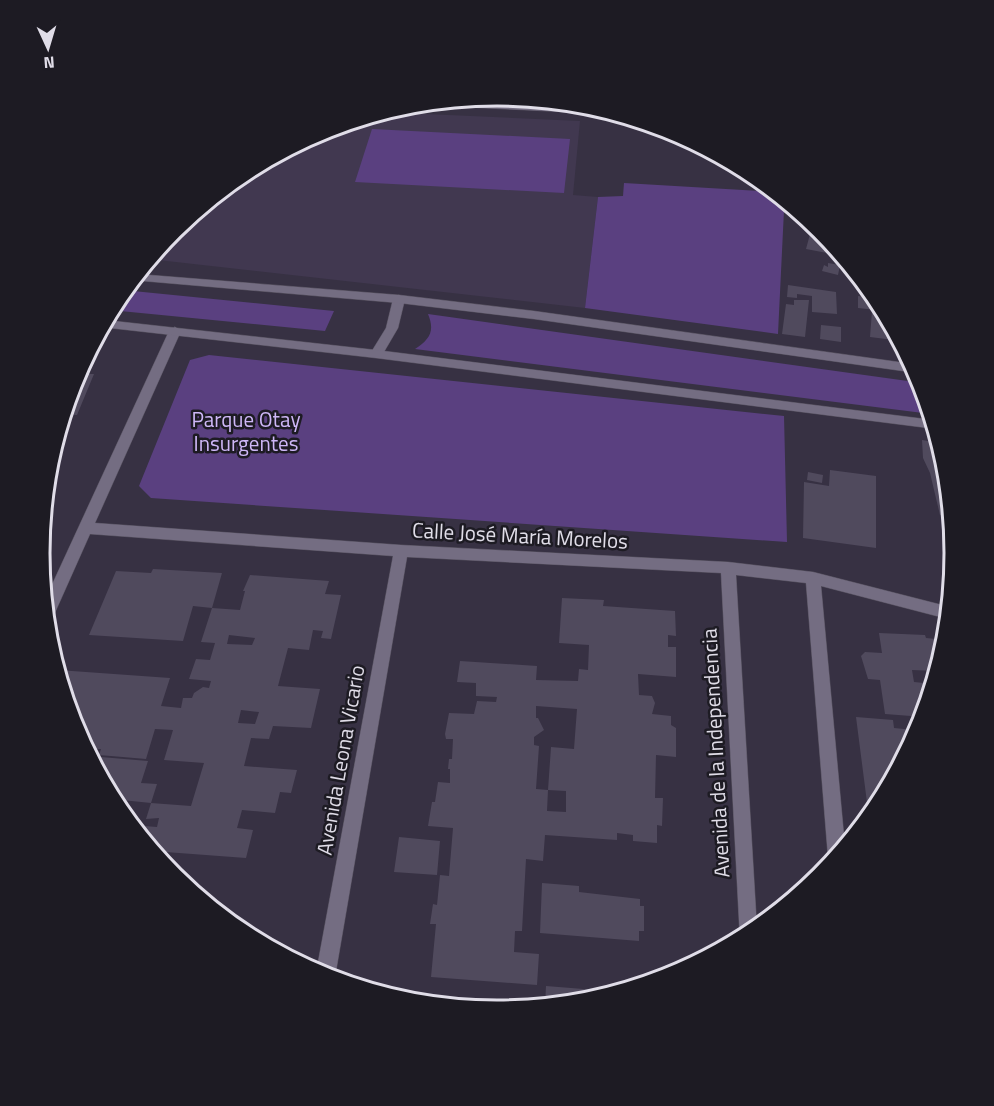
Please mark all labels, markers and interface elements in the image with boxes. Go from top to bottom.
north arrow [18,18,78,78]
text: N [43,51,55,75]
park label: Parque Otay Insurgentes [191,403,301,459]
street label: Calle José María Morelos [411,513,629,557]
street label: Avenida de la Independencia [692,627,738,878]
street label: Avenida Leona Vicario [308,662,372,857]

